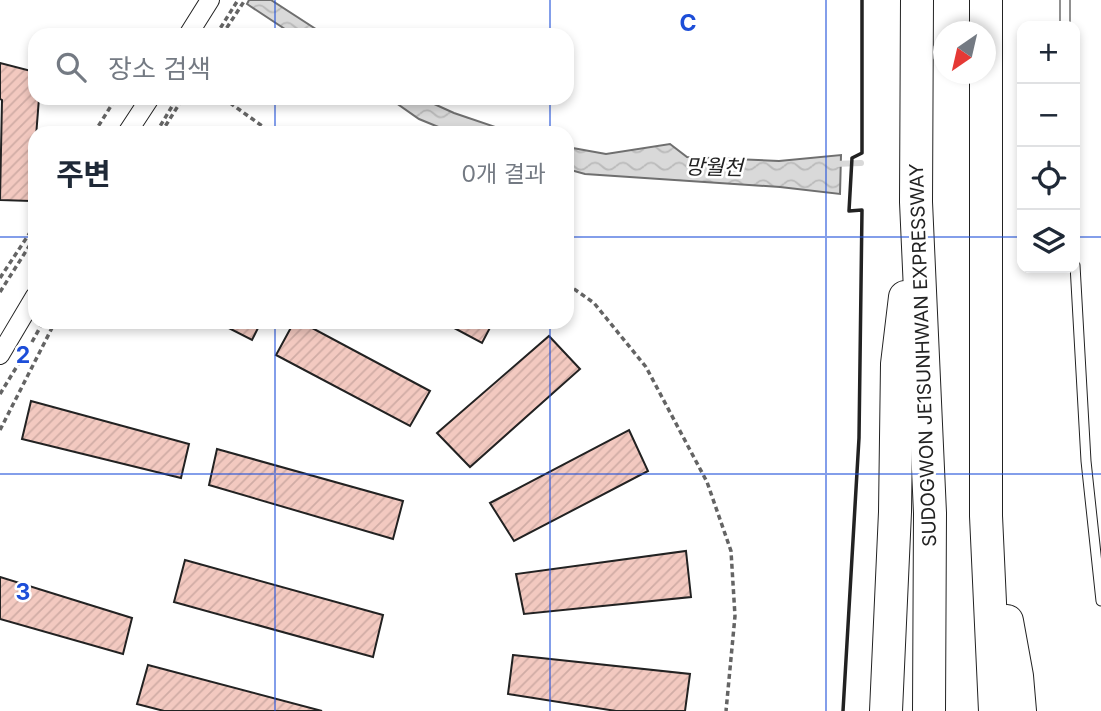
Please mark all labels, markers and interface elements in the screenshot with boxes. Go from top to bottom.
text: C [679,9,697,37]
north arrow [933,21,996,84]
map controls [1017,21,1080,273]
button: + [1017,21,1080,84]
search box [28,28,574,105]
icon: search [52,48,90,86]
text: 장소 검색 [108,53,211,84]
button: − [1017,84,1080,147]
button: locate [1017,147,1080,210]
water label: 망월천 [685,154,746,180]
text: 주변 [56,156,111,192]
text: 0개 결과 [462,160,546,188]
street label: SUDOGWON JE1SUNHWAN EXPRESSWAY [905,163,941,547]
button: layers [1017,210,1080,273]
text: 2 [16,341,30,369]
text: 3 [16,578,30,606]

